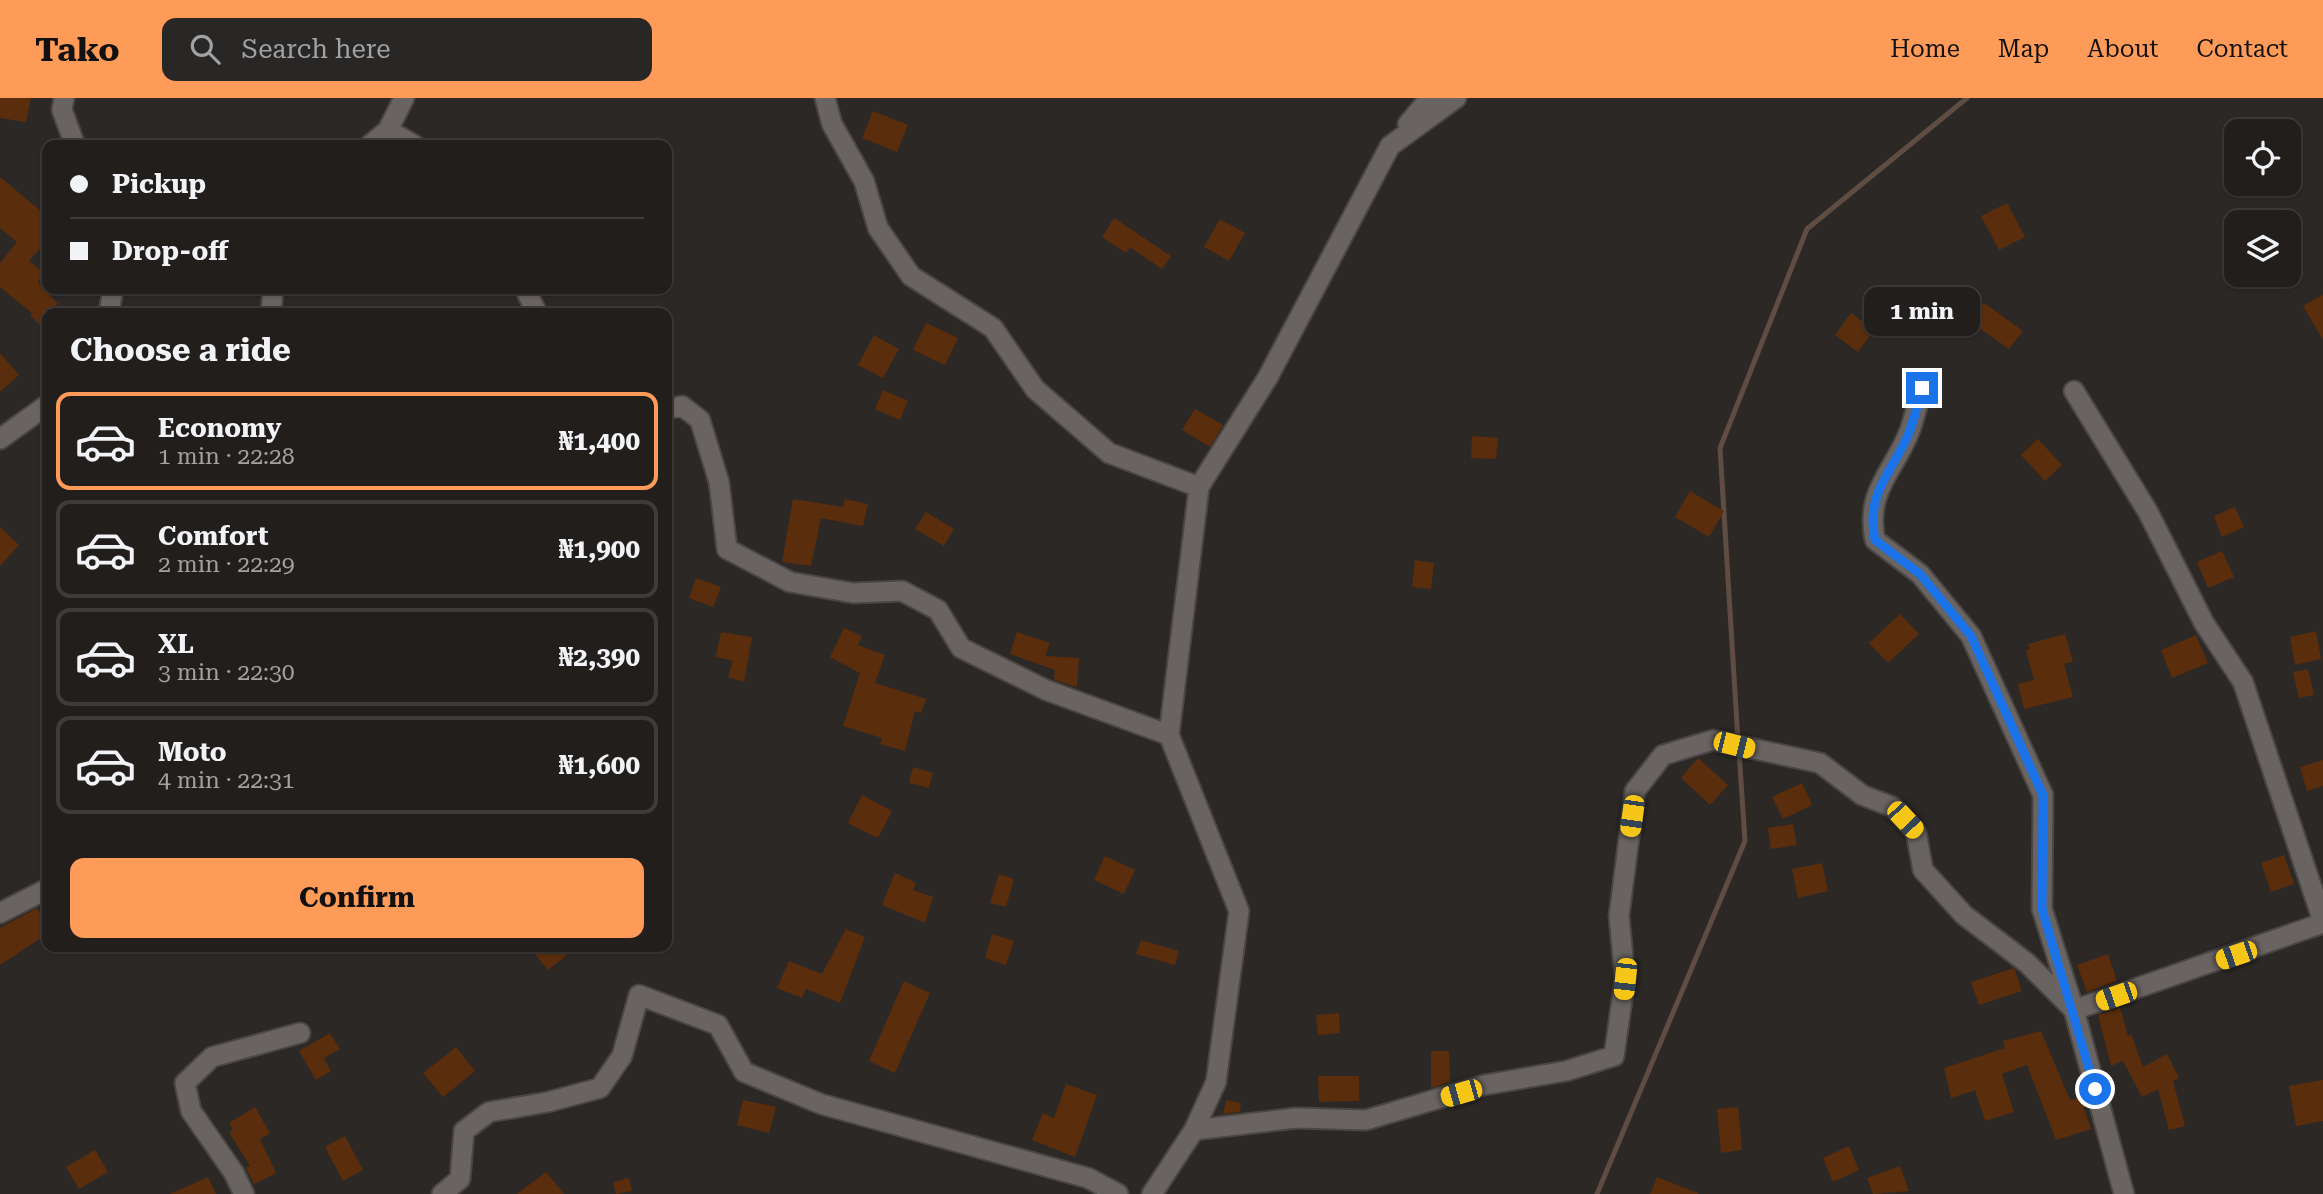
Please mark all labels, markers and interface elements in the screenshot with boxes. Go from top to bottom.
search box [162,18,652,81]
text: Tako [35,30,120,69]
icon: search [186,30,224,68]
text: Search here [242,34,390,64]
text: Home [1890,35,1960,63]
text: Map [1998,35,2049,63]
text: About [2087,35,2158,63]
text: Contact [2196,35,2288,63]
map controls [2224,119,2301,287]
button: locate [2224,119,2301,196]
text: Pickup [112,169,206,199]
button: layers [2224,210,2301,287]
text: Drop-off [112,236,228,266]
callout: 1 min [1864,286,1980,336]
text: 1 min [1890,298,1954,325]
text: Choose a ride [70,331,291,369]
route end [1906,372,1938,404]
icon: car [74,410,137,473]
text: Economy [158,413,281,443]
text: ₦1,400 [559,426,640,456]
text: 1 min · 22:28 [158,443,295,470]
icon: car [74,518,137,581]
text: Comfort [158,521,268,551]
text: ₦1,900 [559,534,640,564]
text: 2 min · 22:29 [158,551,295,578]
icon: car [74,626,137,689]
text: XL [158,629,194,659]
text: ₦2,390 [559,642,640,672]
text: 3 min · 22:30 [158,659,295,686]
car [1712,730,1757,760]
icon: car [74,734,137,797]
text: Moto [158,737,227,767]
text: ₦1,600 [559,750,640,780]
text: 4 min · 22:31 [158,767,295,794]
car [1619,794,1646,838]
car [1883,797,1928,843]
button: Confirm [70,858,644,938]
car [2213,938,2260,972]
car [1613,957,1638,1001]
car [2093,979,2140,1013]
route start [2079,1073,2111,1105]
car [1438,1077,1485,1109]

